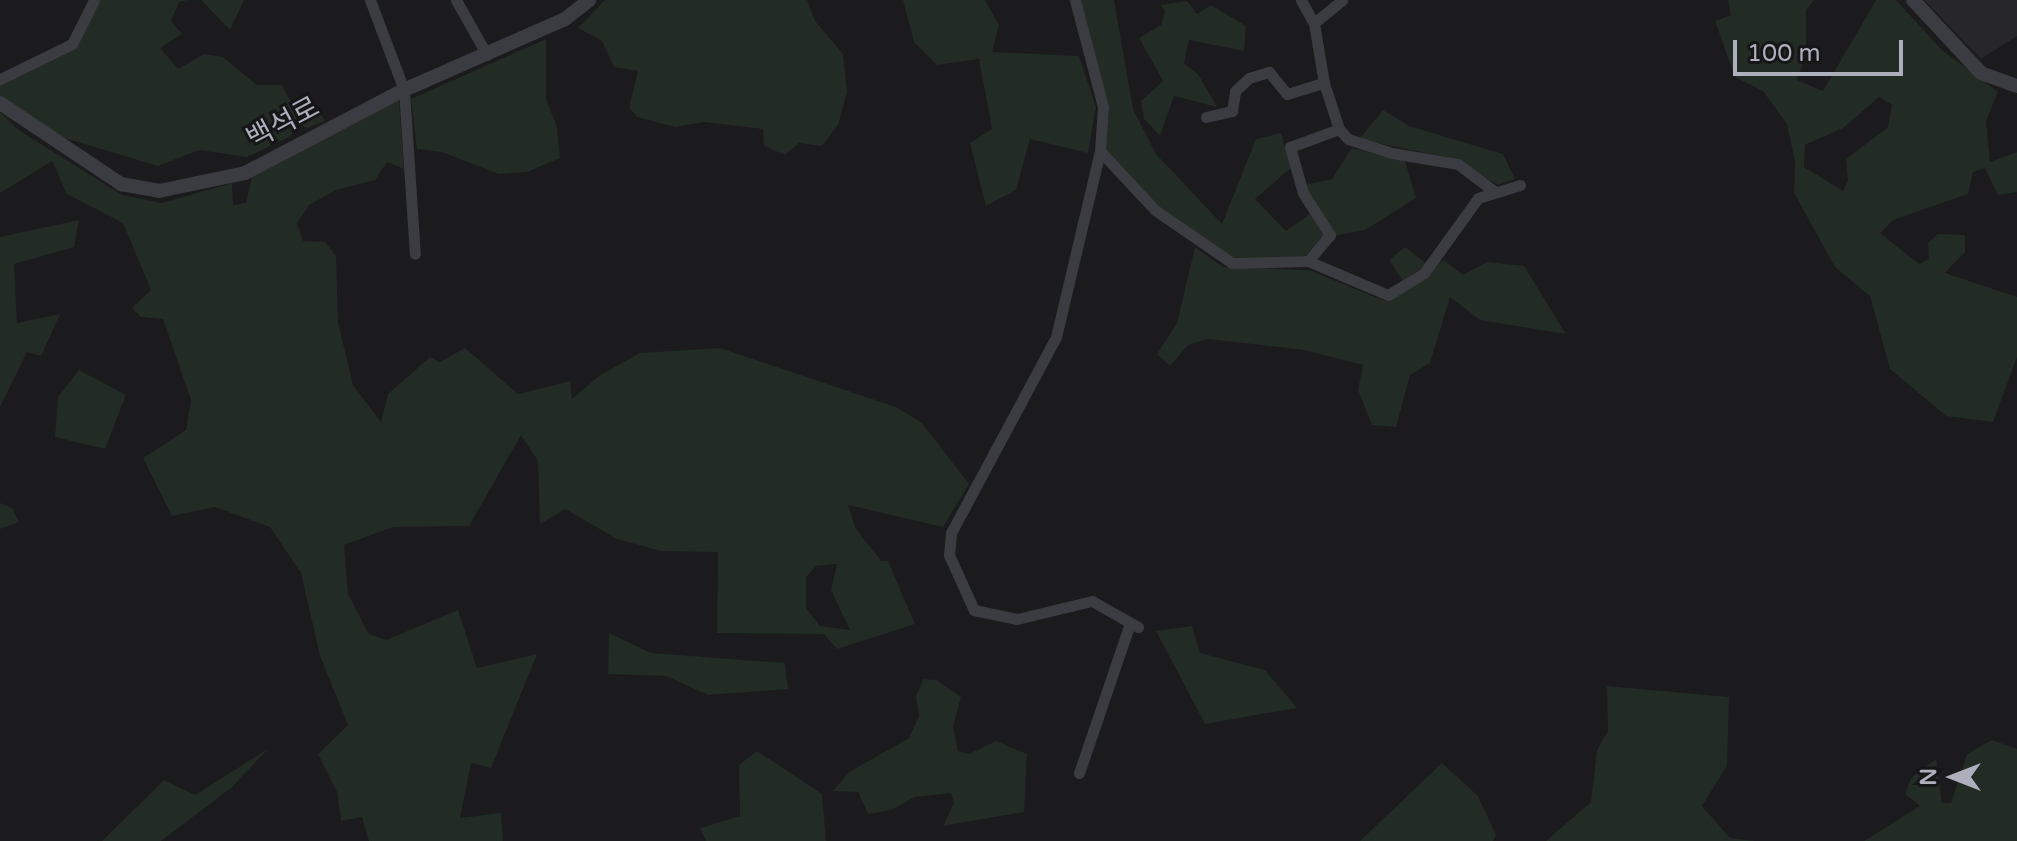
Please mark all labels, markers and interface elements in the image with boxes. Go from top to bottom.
scale bar [1737,24,1907,74]
text: 100 m [1747,39,1821,68]
street label: 백석로 [241,90,325,156]
north arrow [1913,737,1993,817]
text: N [1916,768,1942,786]

